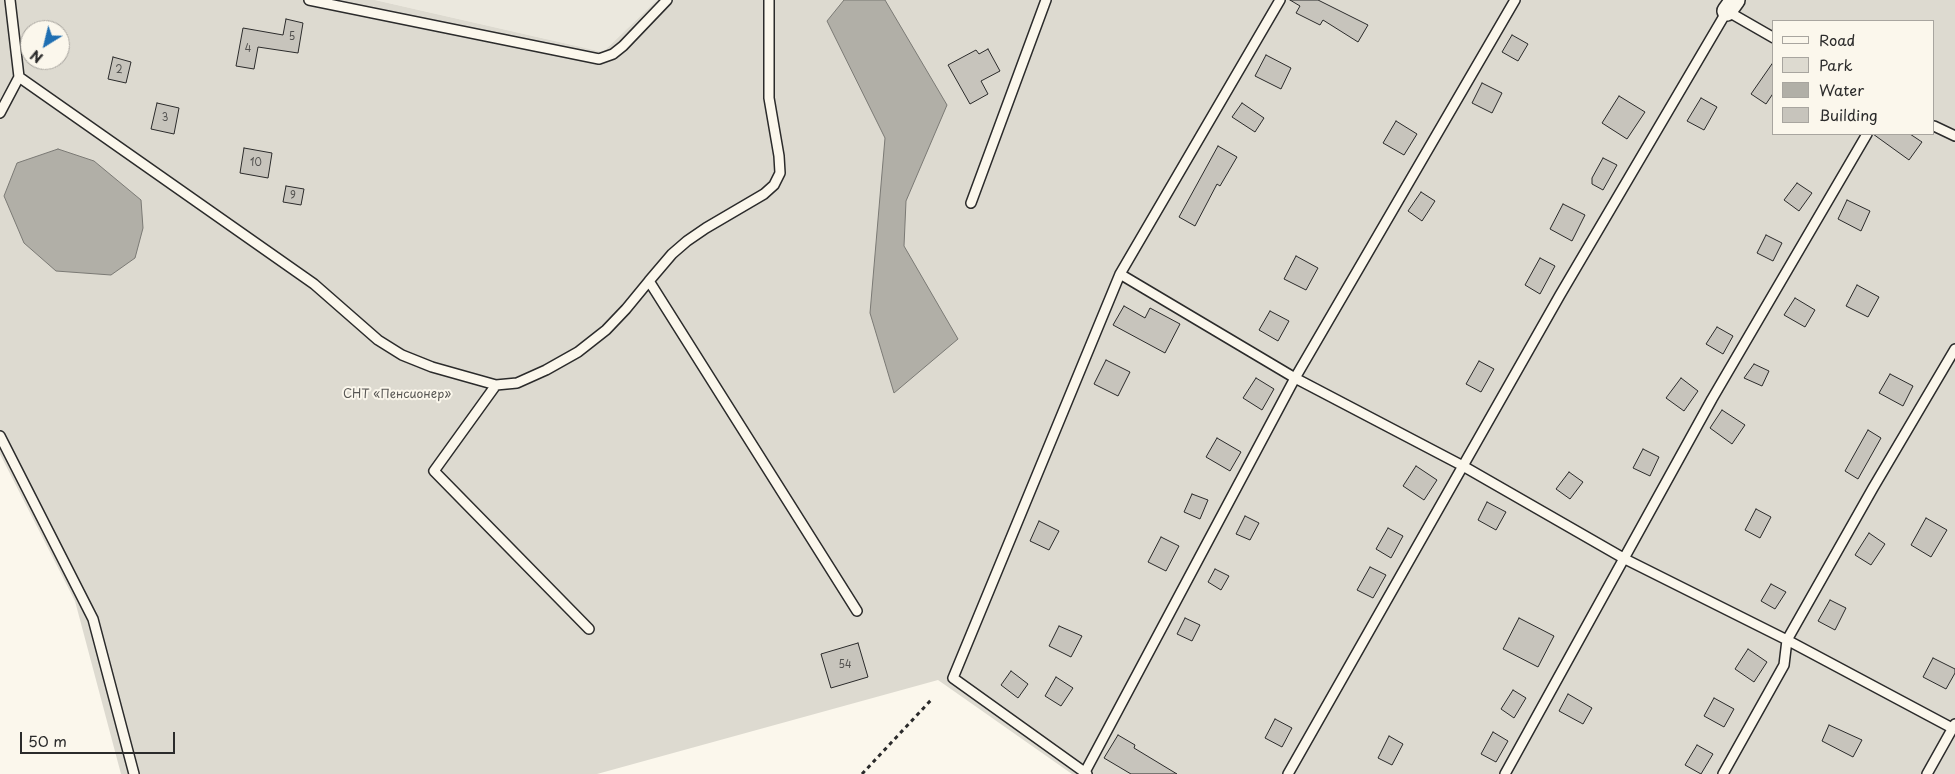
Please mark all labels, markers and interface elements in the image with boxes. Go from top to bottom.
north arrow [20,20,70,70]
legend [1772,20,1935,135]
text: Road [1819,28,1855,51]
house number: 5 [289,31,295,43]
house number: 4 [245,43,251,55]
text: N [26,45,47,68]
text: Park [1819,53,1853,76]
house number: 2 [115,64,123,76]
text: Water [1819,78,1864,101]
text: Building [1819,103,1878,126]
house number: 3 [162,112,168,124]
house number: 10 [250,157,262,169]
house number: 9 [290,190,296,202]
park label: СНТ «Пенсионер» [343,388,451,402]
house number: 54 [838,659,852,671]
scale bar [22,722,178,754]
text: 50 m [28,729,67,752]

